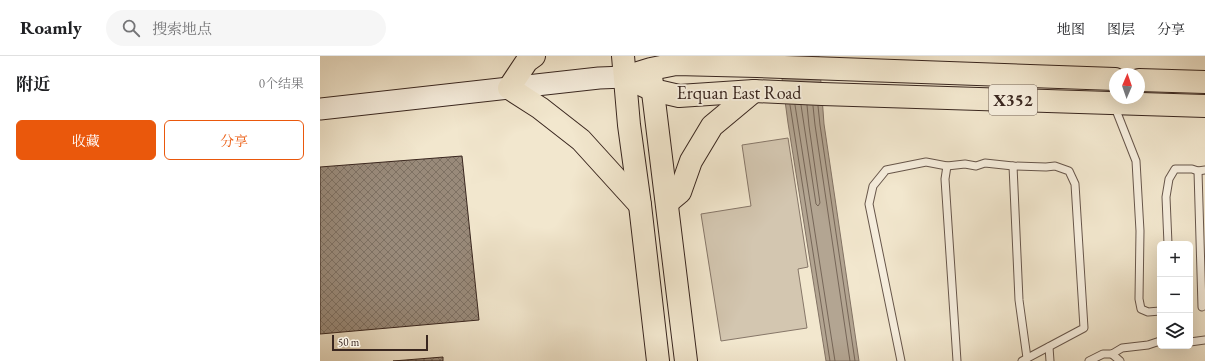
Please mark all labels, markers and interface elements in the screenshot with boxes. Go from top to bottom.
search box [106,10,386,46]
text: Roamly [20,15,82,40]
icon: search [120,17,142,39]
text: 搜索地点 [152,19,212,38]
text: 地图 [1057,20,1085,38]
text: 图层 [1107,20,1135,38]
text: 分享 [1157,20,1185,38]
north arrow [1109,68,1145,104]
text: 附近 [16,73,50,95]
text: 0个结果 [259,75,304,92]
street label: Erquan East Road [677,81,802,104]
road number: X352 [989,85,1037,115]
button: 收藏 [16,120,156,160]
button: 分享 [164,120,304,160]
map controls [1157,241,1193,349]
button: + [1157,241,1193,277]
button: − [1157,277,1193,313]
button: layers [1157,313,1193,349]
scale bar [332,333,428,352]
text: 50 m [338,335,359,349]

